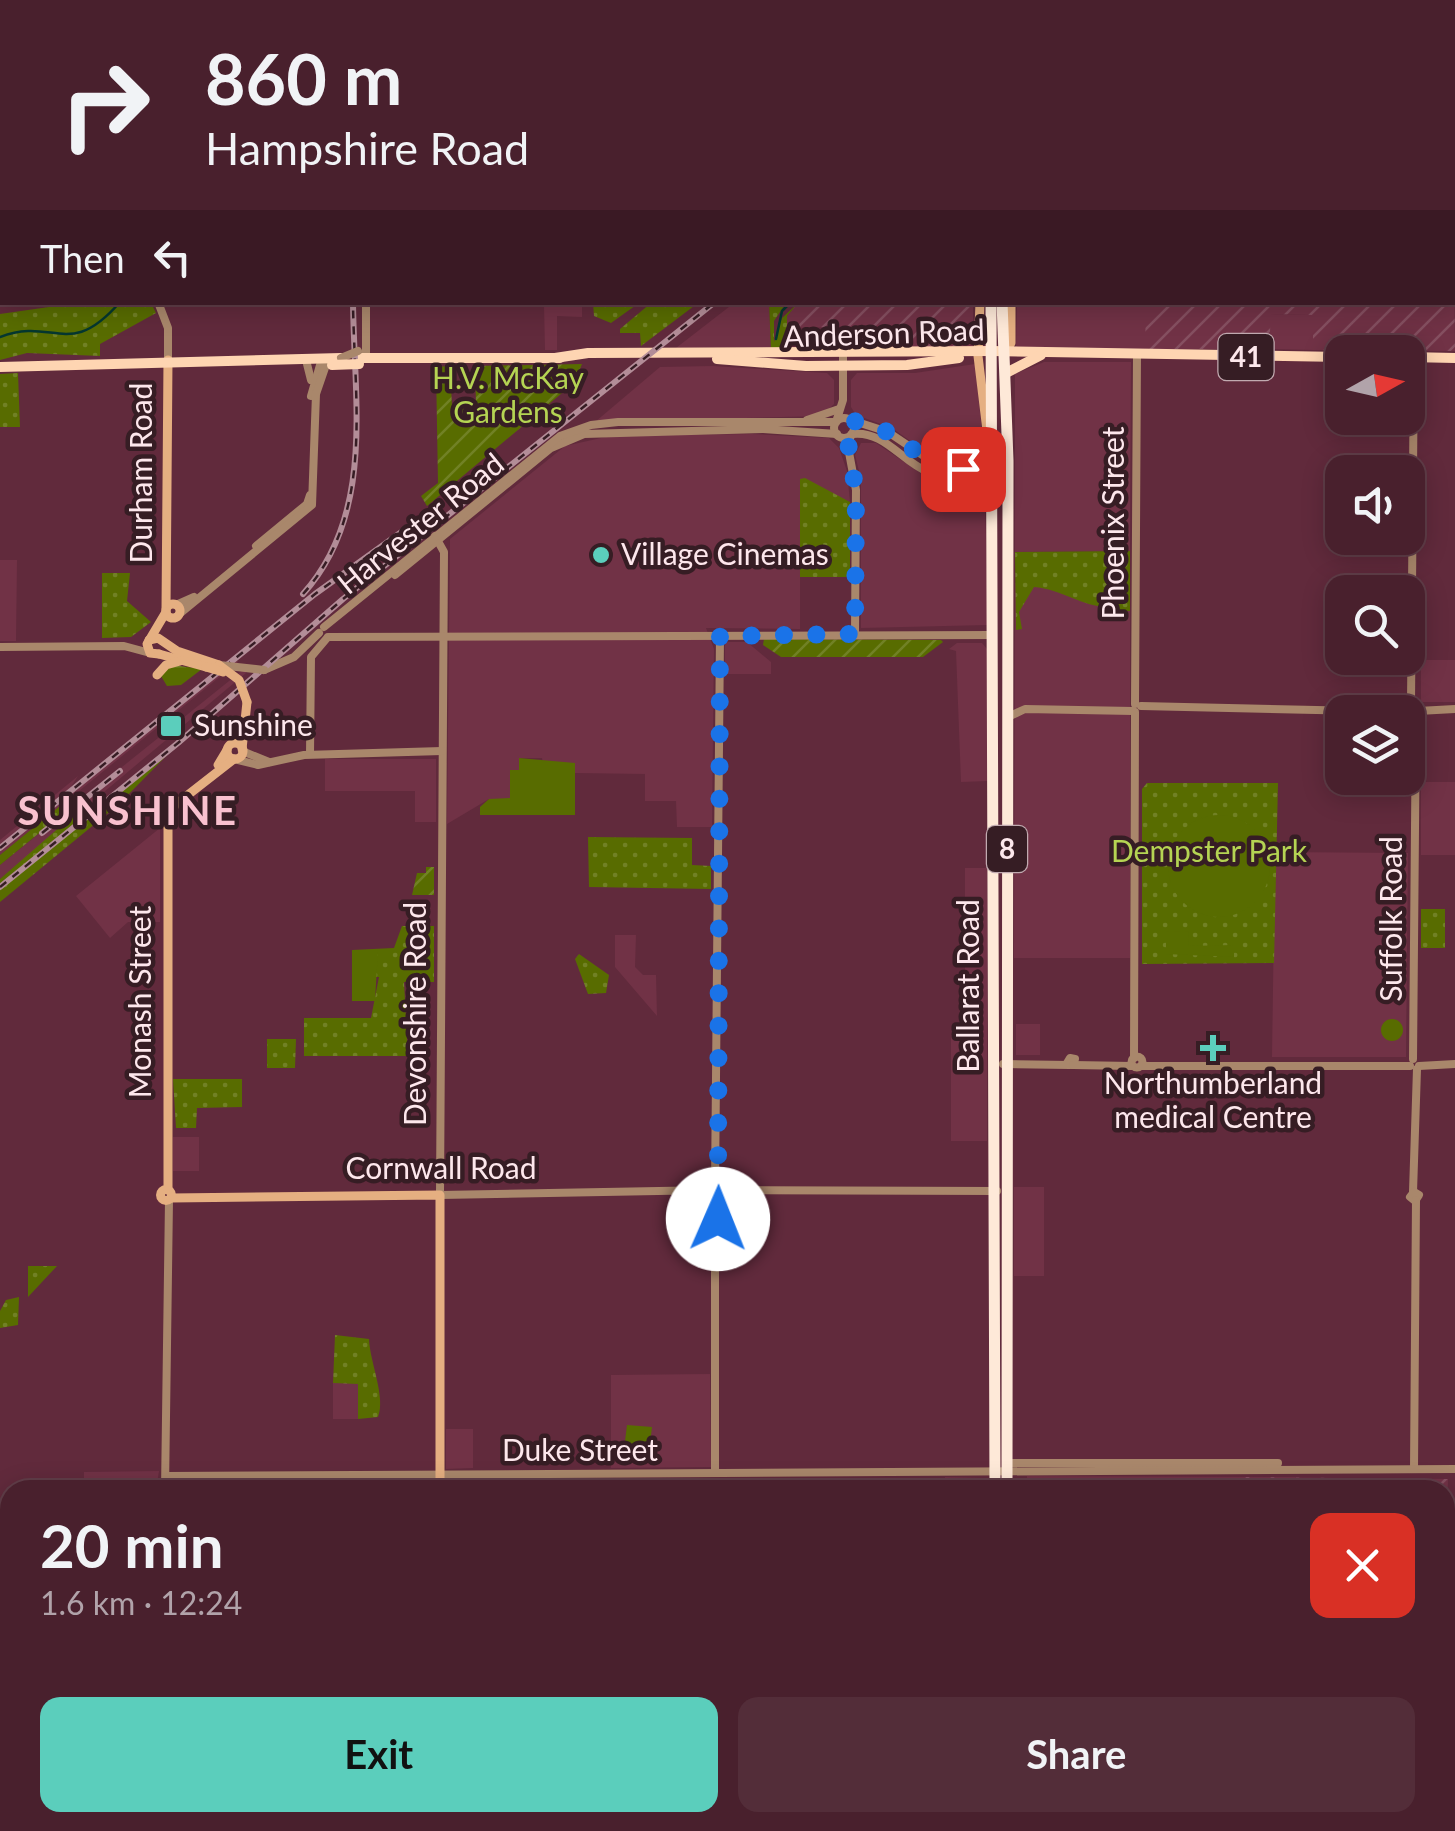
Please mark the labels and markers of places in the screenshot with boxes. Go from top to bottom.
pin [921,427,1006,512]
place label: Village Cinemas [621,535,829,571]
marker: Village Cinemas [590,544,612,566]
place label: Sunshine [194,706,313,742]
marker: Sunshine [158,713,184,739]
marker: Northumberland medical Centre [1200,1035,1226,1061]
place label: Northumberland medical Centre [1104,1064,1322,1134]

